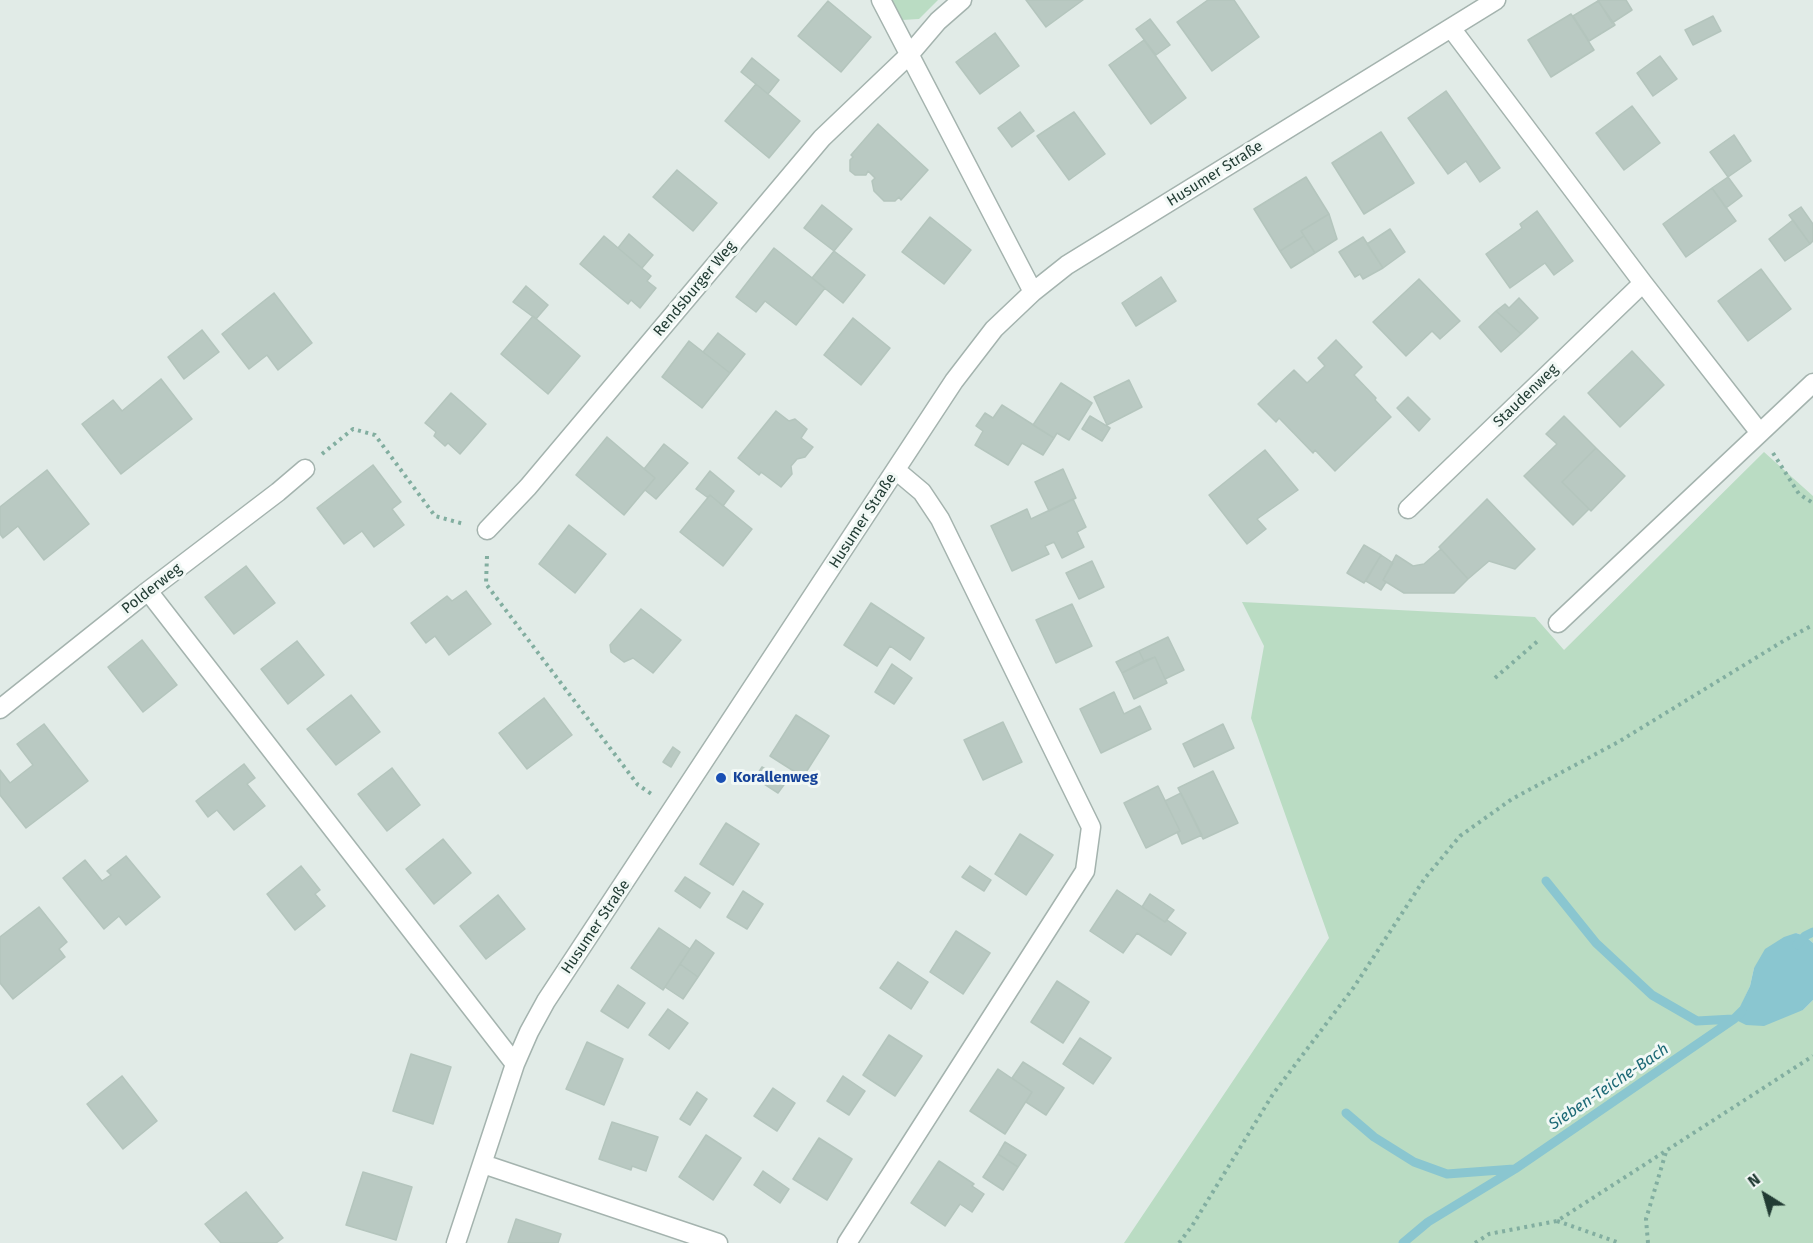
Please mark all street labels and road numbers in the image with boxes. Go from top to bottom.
street label: Husumer Straße [1164,137,1266,211]
street label: Rendsburger Weg [650,238,740,340]
street label: Staudenweg [1490,361,1562,431]
street label: Husumer Straße [826,470,900,572]
street label: Polderweg [118,560,186,618]
street label: Husumer Straße [558,877,634,977]

